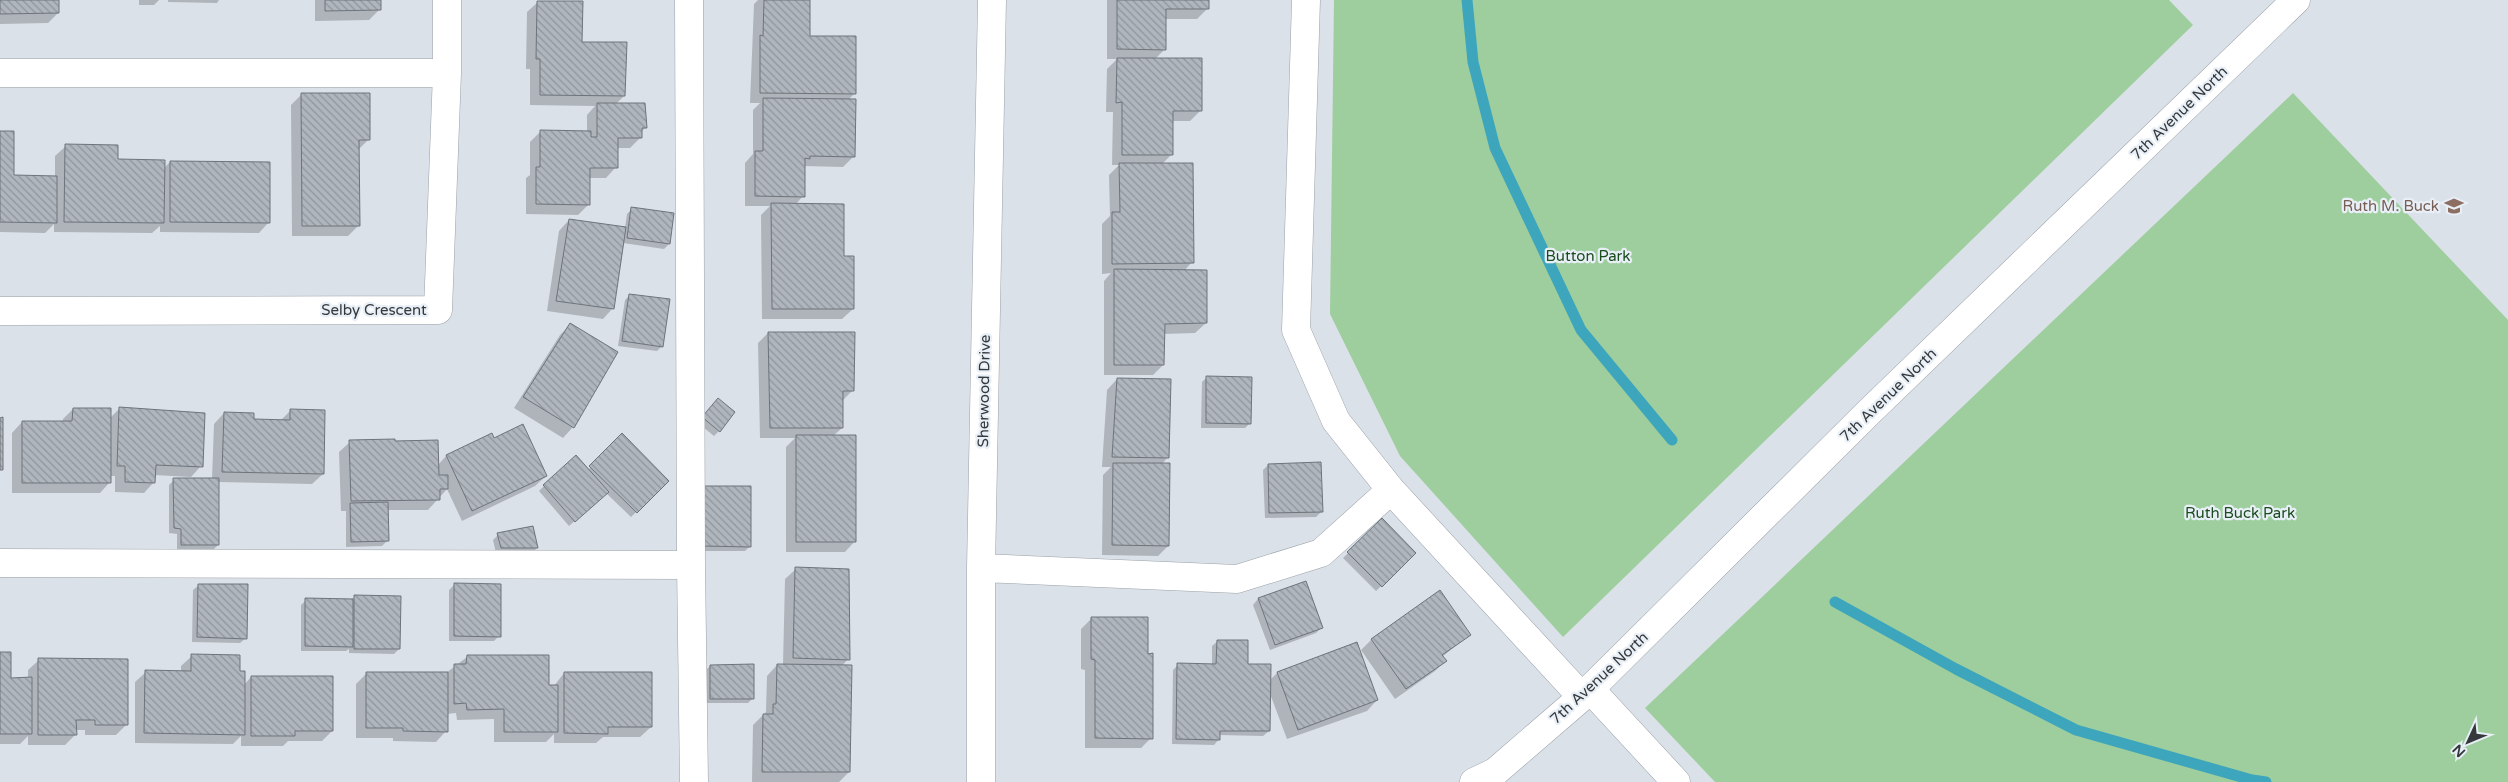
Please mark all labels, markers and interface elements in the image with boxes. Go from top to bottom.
street label: 7th Avenue North [2127,62,2231,164]
school or university icon: Ruth M. Buck [2443,195,2465,217]
place label: Ruth M. Buck [2343,197,2439,215]
park label: Button Park [1546,247,1630,265]
street label: Selby Crescent [321,301,427,319]
street label: Sherwood Drive [974,334,994,448]
street label: 7th Avenue North [1836,344,1940,446]
park label: Ruth Buck Park [2185,504,2295,522]
street label: 7th Avenue North [1546,628,1652,728]
north arrow [2443,717,2493,767]
text: N [2449,741,2469,761]

